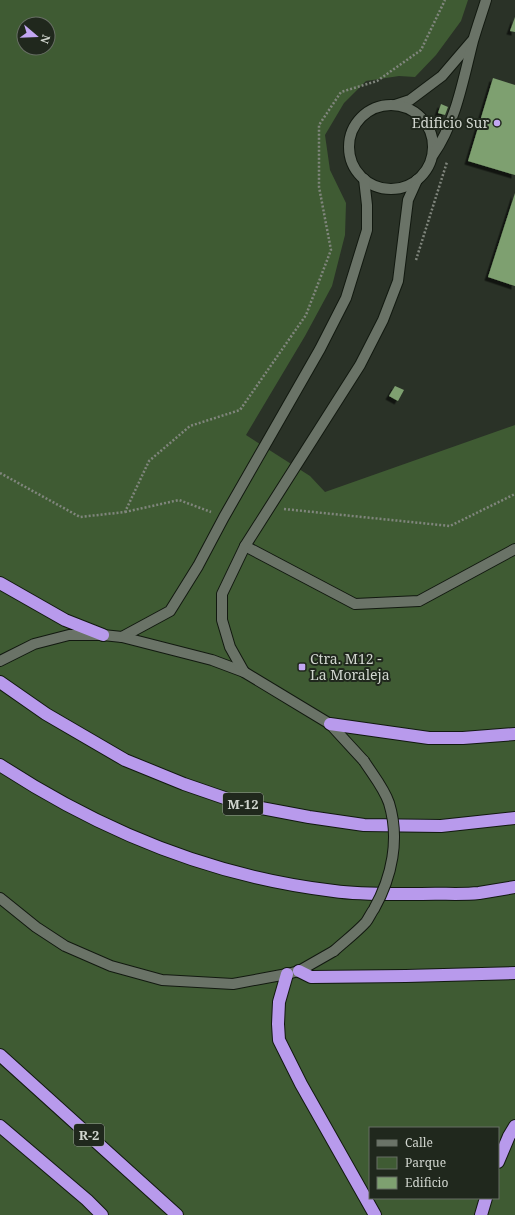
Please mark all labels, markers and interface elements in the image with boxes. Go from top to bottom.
north arrow [16,16,56,56]
text: N [37,33,54,46]
place label: Edificio Sur [412,113,489,132]
marker: Edificio Sur [492,118,502,128]
place label: Ctra. M12 - La Moraleja [310,649,390,684]
marker: Ctra. M12 - La Moraleja [297,662,307,672]
road number: M-12 [223,793,263,815]
road number: R-2 [74,1124,104,1146]
legend [369,1127,499,1199]
text: Calle [405,1134,433,1151]
text: Parque [405,1154,446,1171]
text: Edificio [405,1174,448,1191]

